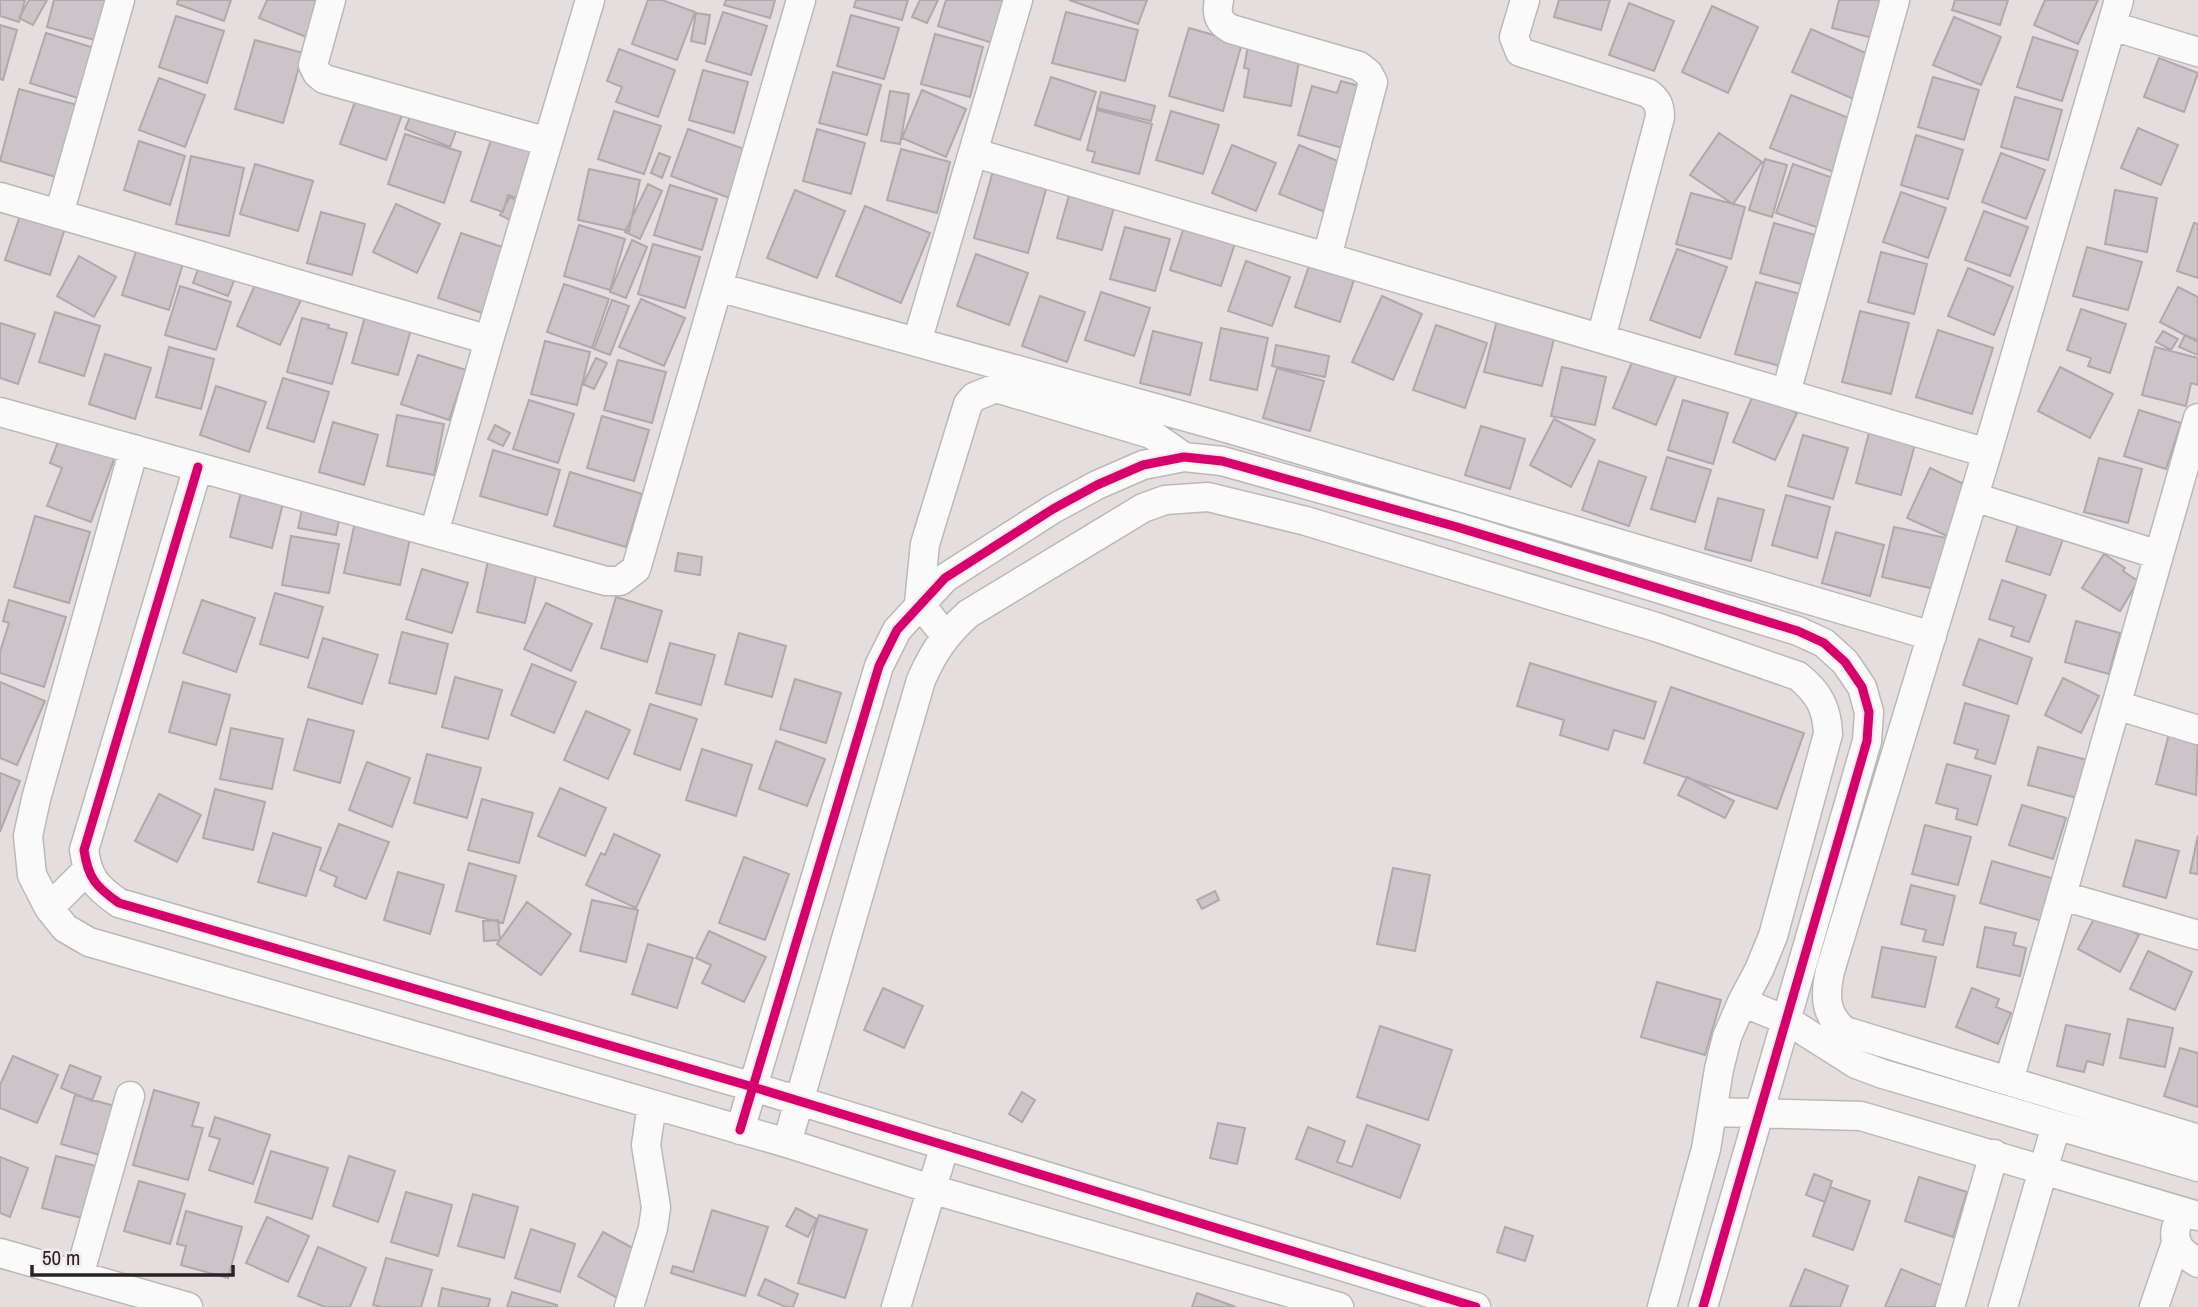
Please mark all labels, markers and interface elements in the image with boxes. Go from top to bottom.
scale bar [32,1234,233,1278]
text: 50 m [42,1243,80,1272]

